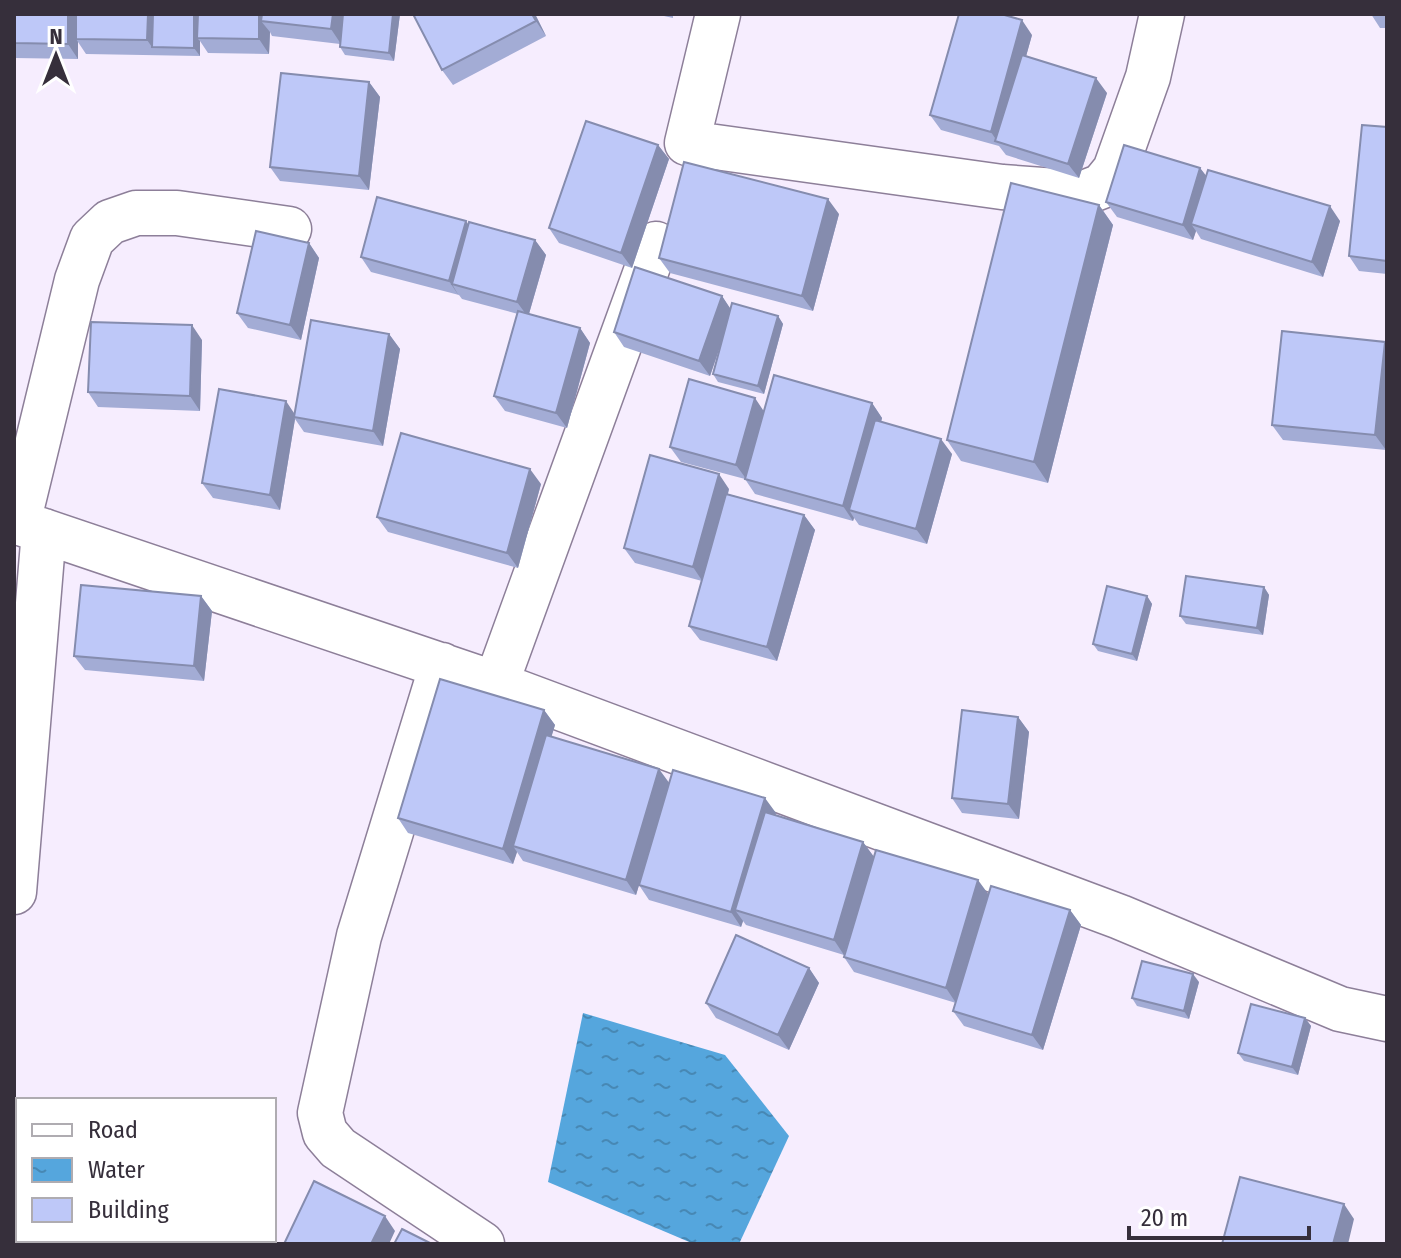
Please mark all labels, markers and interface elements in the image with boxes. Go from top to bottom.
north arrow [16,16,96,96]
text: N [49,23,63,50]
legend [16,1098,276,1242]
text: Road [88,1116,138,1144]
text: Water [88,1156,145,1184]
scale bar [1129,1190,1309,1240]
text: Building [88,1196,170,1224]
text: 20 m [1141,1204,1188,1232]

